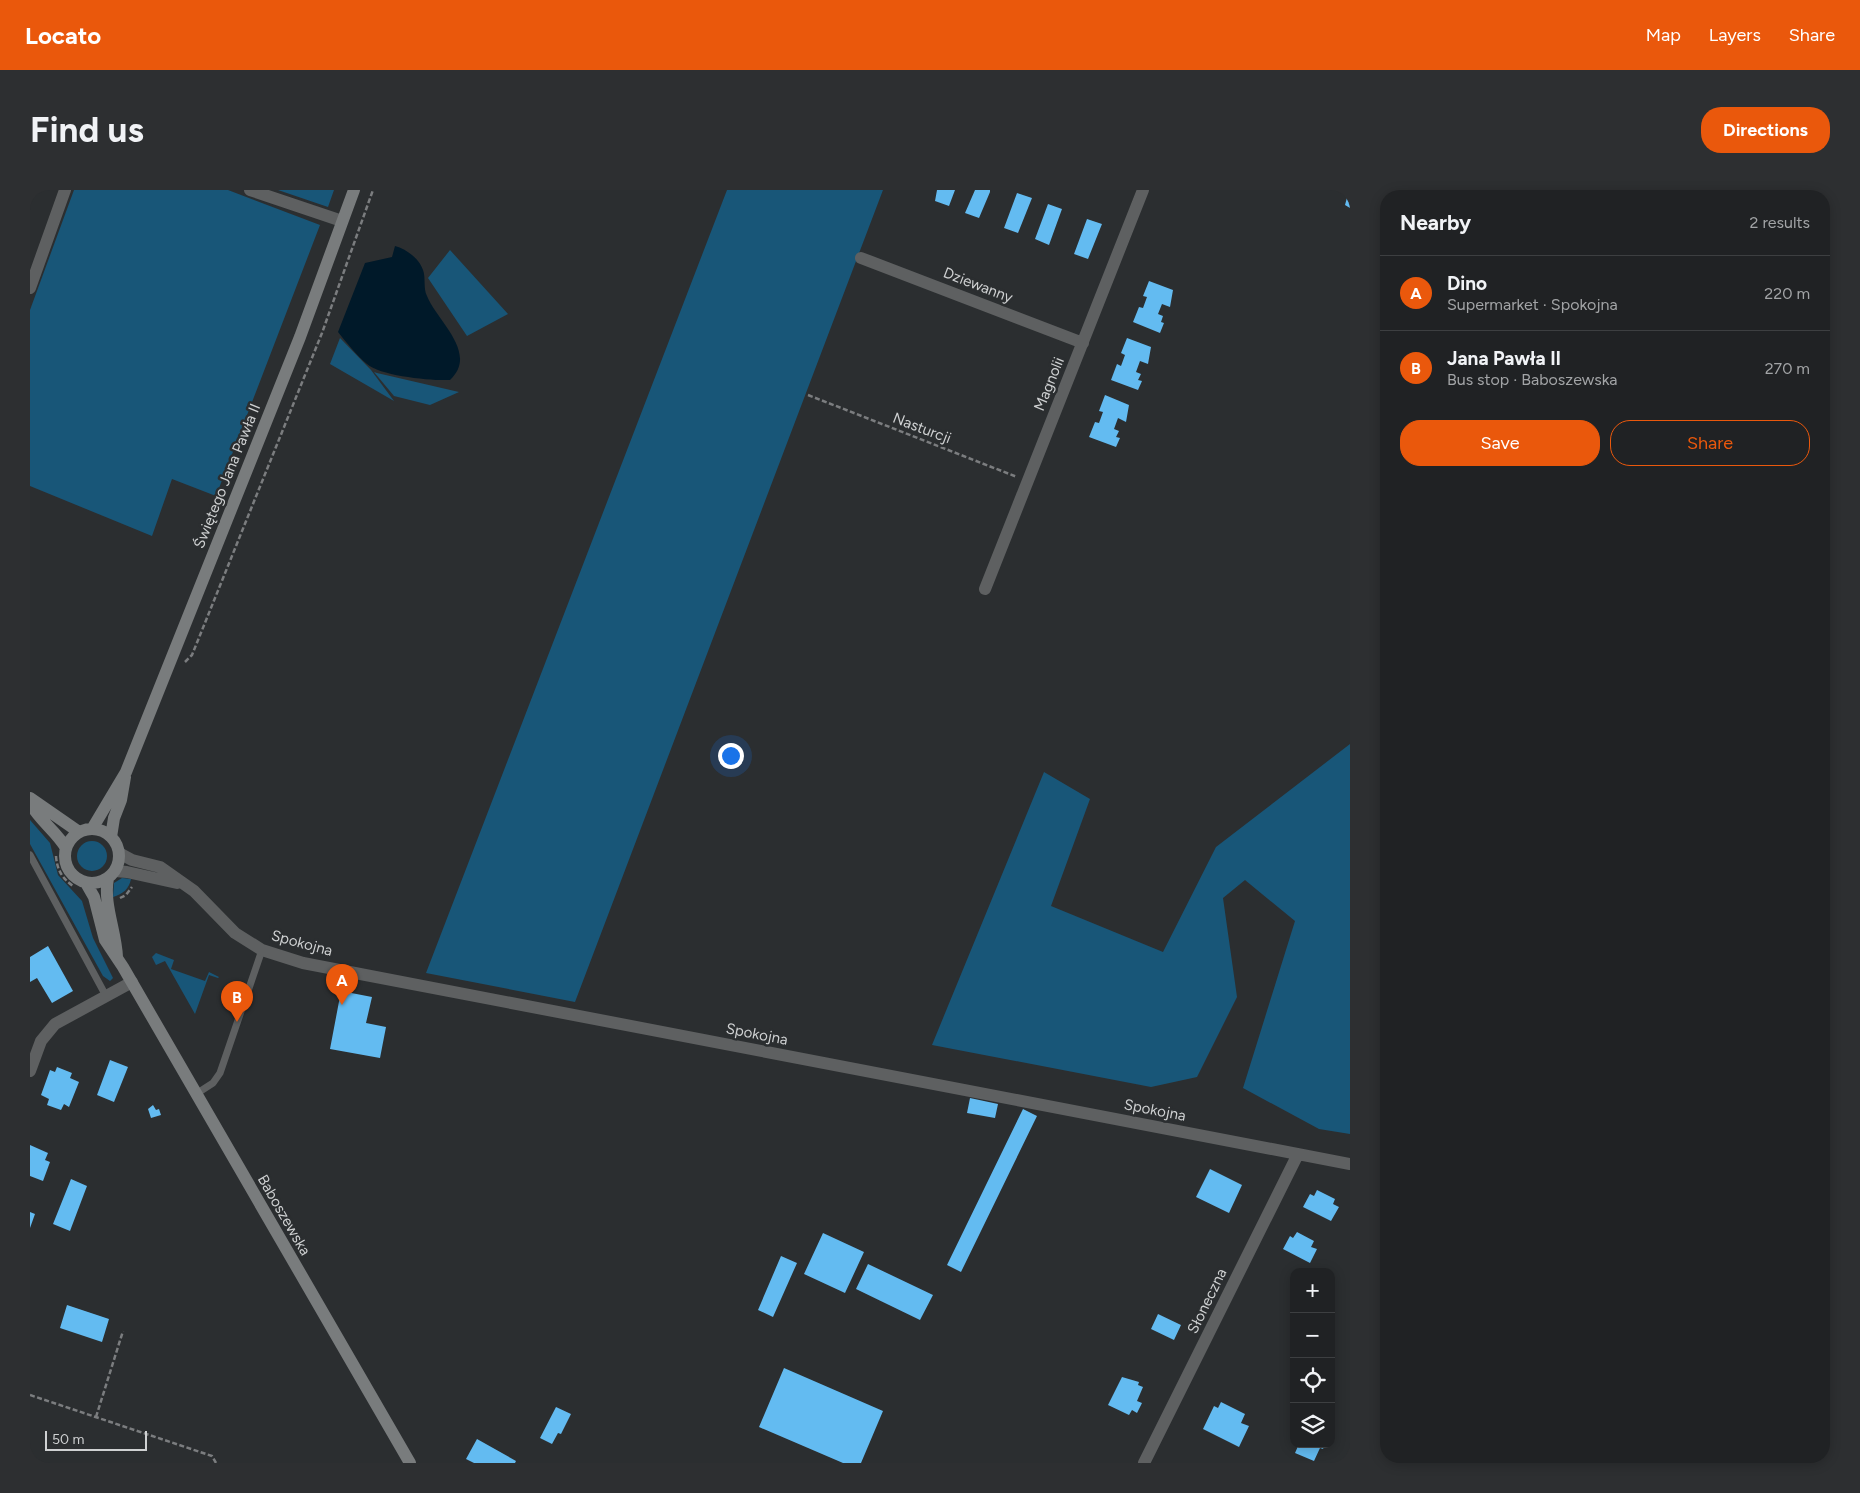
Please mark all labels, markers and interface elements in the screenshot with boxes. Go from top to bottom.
text: Locato [25,21,101,50]
text: Map [1646,24,1681,46]
text: Layers [1709,24,1761,46]
text: Share [1789,24,1835,46]
button: Directions [1701,107,1830,153]
text: Find us [30,109,144,151]
text: Nearby [1400,210,1471,235]
text: 2 results [1750,213,1810,232]
street label: Dziewanny [941,264,1015,307]
text: Dino [1447,272,1487,295]
text: A [1410,284,1422,303]
text: 220 m [1764,284,1810,303]
text: Supermarket · Spokojna [1447,295,1618,314]
text: Jana Pawła II [1447,347,1561,370]
street label: Magnolii [1030,354,1068,414]
text: B [1411,359,1421,378]
text: 270 m [1765,359,1810,378]
text: Bus stop · Baboszewska [1447,370,1617,389]
street label: Świętego Jana Pawła II [190,401,264,551]
street label: Nasturcji [890,409,954,447]
button: Save [1400,420,1600,466]
button: Share [1610,420,1810,466]
your location [718,743,744,769]
street label: Spokojna [269,926,335,960]
pin: A [326,964,358,1005]
pin: B [221,981,253,1022]
street label: Spokojna [725,1019,789,1049]
street label: Spokojna [1123,1095,1187,1125]
street label: Baboszewska [254,1171,314,1259]
street label: Słoneczna [1184,1266,1230,1336]
map controls [1290,1268,1335,1448]
button: + [1290,1268,1335,1313]
button: − [1290,1313,1335,1358]
button: locate [1290,1358,1335,1403]
button: layers [1290,1403,1335,1448]
scale bar [45,1428,148,1451]
text: 50 m [52,1431,84,1448]

